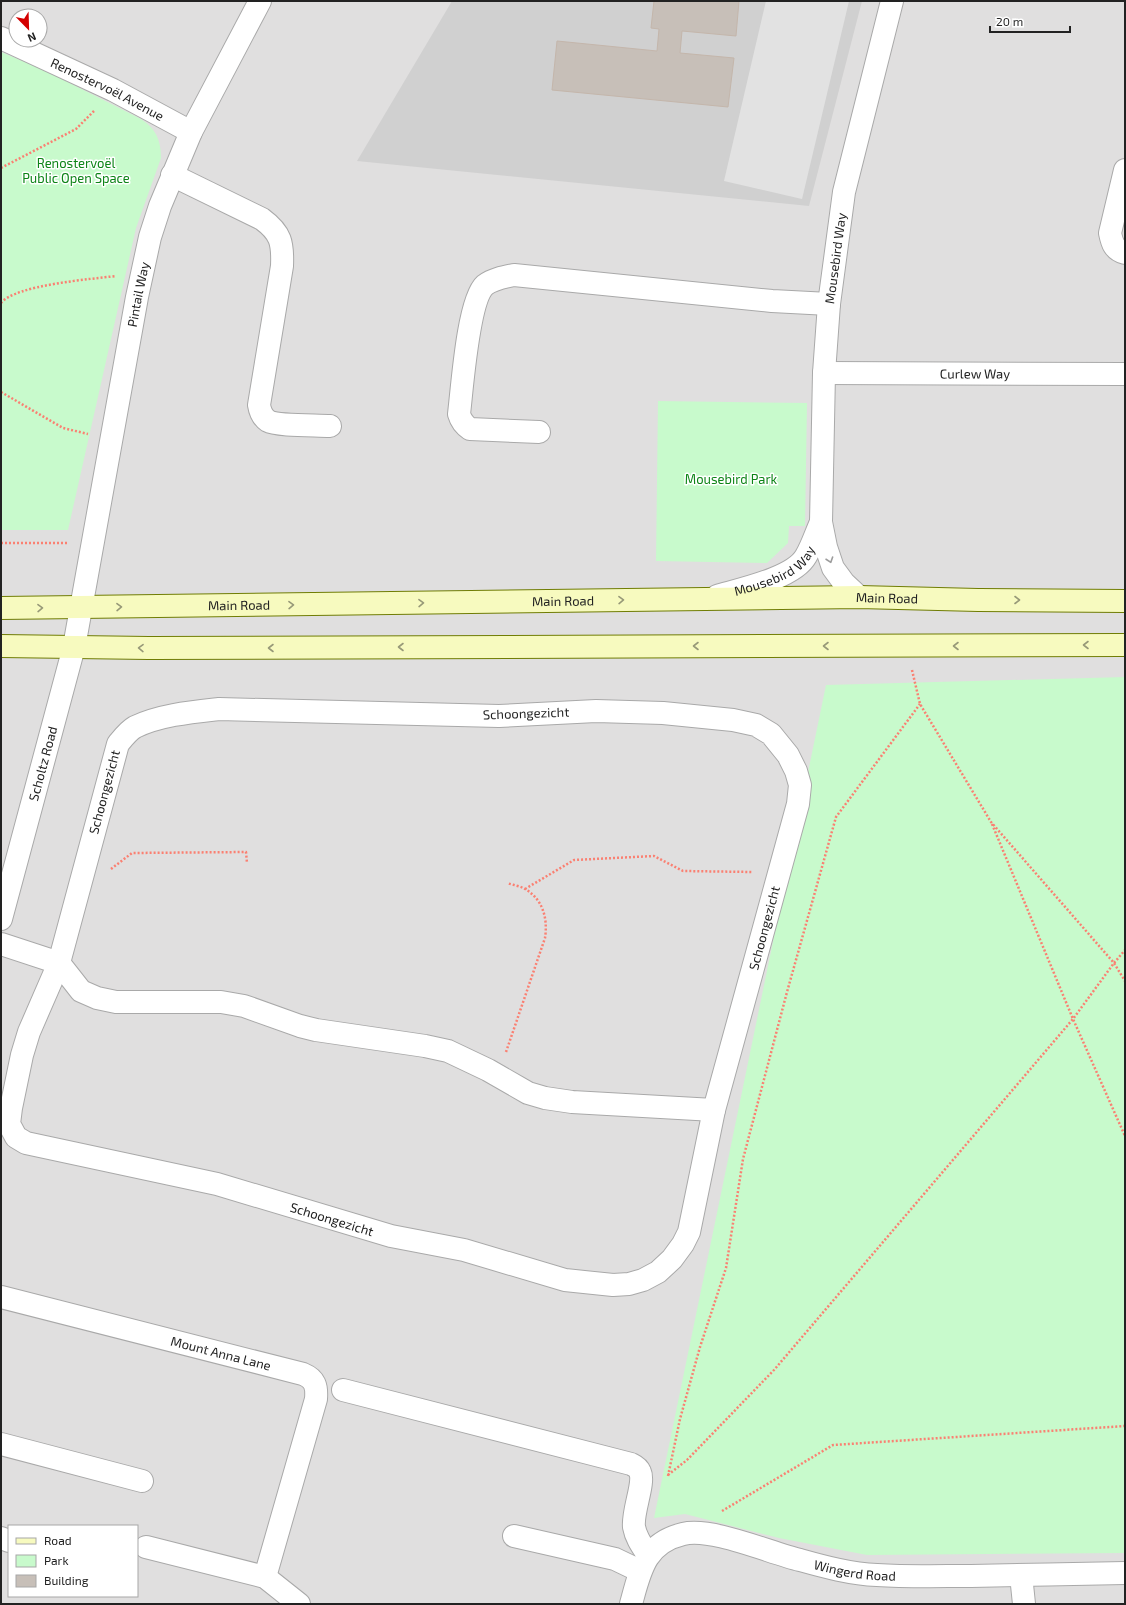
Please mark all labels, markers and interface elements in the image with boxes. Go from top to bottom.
north arrow [8,8,48,48]
scale bar [990,8,1070,34]
text: 20 m [996,14,1023,28]
text: N [26,30,38,45]
street label: Renostervoël Avenue [48,54,167,124]
park label: Renostervoël Public Open Space [22,155,130,186]
street label: Mousebird Way [821,212,849,305]
street label: Pintail Way [124,260,152,328]
street label: Curlew Way [940,365,1010,382]
park label: Mousebird Park [685,471,778,487]
street label: Mousebird Way [732,543,818,599]
one-way arrow [825,556,834,563]
street label: Main Road [856,589,918,606]
street label: Main Road [532,592,594,609]
one-way arrow [618,596,624,604]
one-way arrow [1014,596,1020,604]
street label: Main Road [208,597,270,613]
one-way arrow [418,599,424,607]
one-way arrow [288,601,294,609]
one-way arrow [116,603,122,611]
one-way arrow [37,604,43,613]
one-way arrow [953,641,959,650]
one-way arrow [1083,641,1089,649]
one-way arrow [693,642,699,650]
one-way arrow [823,642,829,650]
one-way arrow [398,643,404,651]
one-way arrow [138,644,144,652]
one-way arrow [268,644,274,652]
street label: Schoongezicht [483,703,570,723]
street label: Scholtz Road [25,724,60,803]
street label: Schoongezicht [85,748,123,836]
street label: Schoongezicht [745,884,783,972]
street label: Schoongezicht [288,1199,376,1239]
street label: Mount Anna Lane [169,1333,273,1374]
legend [8,1525,138,1597]
text: Road [44,1533,72,1547]
text: Park [44,1553,69,1567]
street label: Wingerd Road [812,1556,896,1584]
text: Building [44,1573,89,1587]

